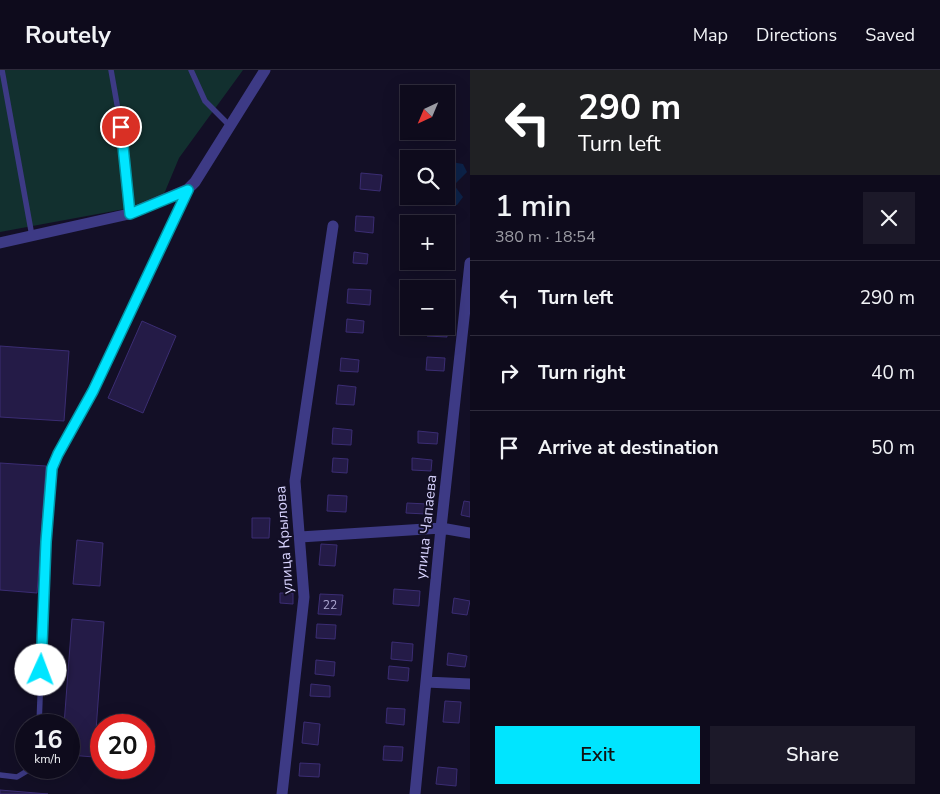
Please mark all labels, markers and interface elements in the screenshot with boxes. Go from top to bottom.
text: Routely [25,19,111,51]
text: Map [693,23,728,47]
text: Directions [756,23,837,47]
text: Saved [865,23,915,47]
text: 290 m [578,84,681,131]
north arrow [400,85,455,140]
map controls [400,85,455,335]
icon: left [495,90,560,155]
pin [100,106,142,148]
icon: arrive [107,113,135,141]
text: Turn left [578,129,661,159]
button: search [400,150,455,205]
text: 1 min [495,186,571,227]
button: close [863,192,915,244]
button: + [400,215,455,270]
text: 380 m · 18:54 [495,226,596,248]
button: − [400,280,455,335]
icon: left [495,284,523,312]
text: Turn left [538,285,613,311]
text: 290 m [860,285,915,311]
icon: right [495,359,523,387]
text: Turn right [538,360,625,386]
text: 40 m [871,360,915,386]
icon: arrive [495,434,523,462]
text: Arrive at destination [538,435,719,461]
text: 50 m [871,435,915,461]
street label: улица Чапаева [411,474,441,580]
street label: улица Крылова [270,485,298,595]
house number: 22 [323,597,337,613]
position arrow [14,643,66,695]
speed limit sign: 20 [90,714,155,779]
text: 16 [32,723,63,757]
button: Exit [495,726,700,784]
button: Share [710,726,915,784]
text: km/h [34,751,61,767]

